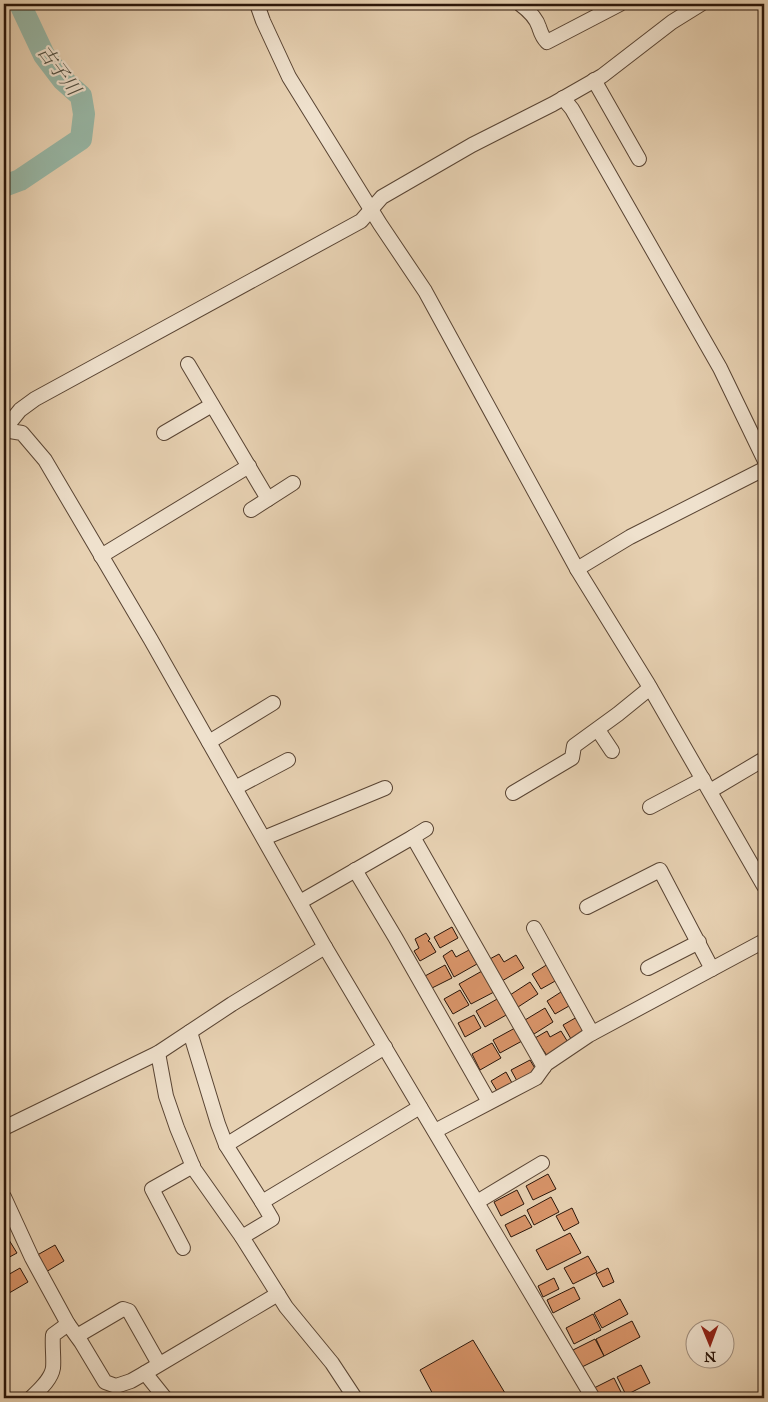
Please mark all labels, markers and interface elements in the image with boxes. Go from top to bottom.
water label: 古子川 [33,40,87,101]
north arrow [686,1320,736,1370]
text: N [704,1348,716,1365]

